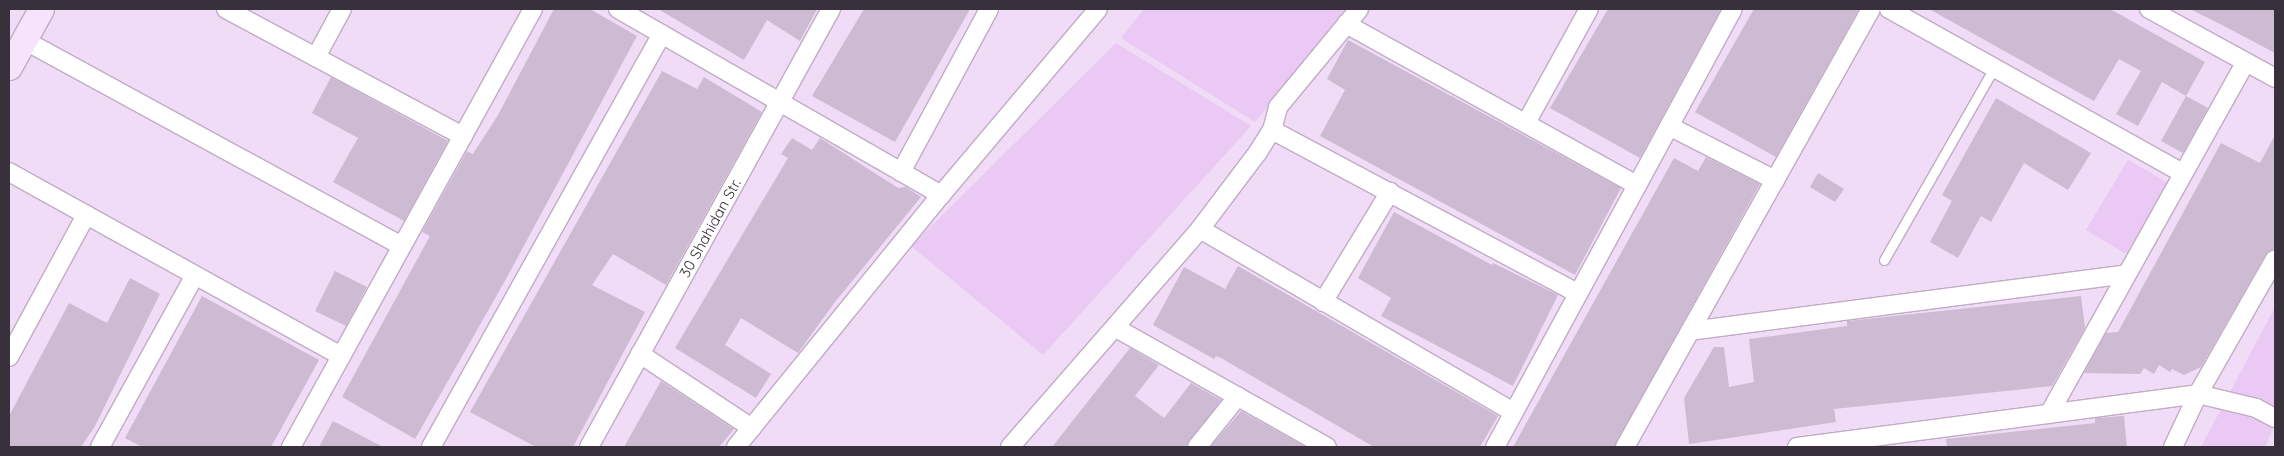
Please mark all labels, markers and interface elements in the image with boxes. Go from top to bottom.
street label: 30 Shahidan Str. [675,176,745,280]

